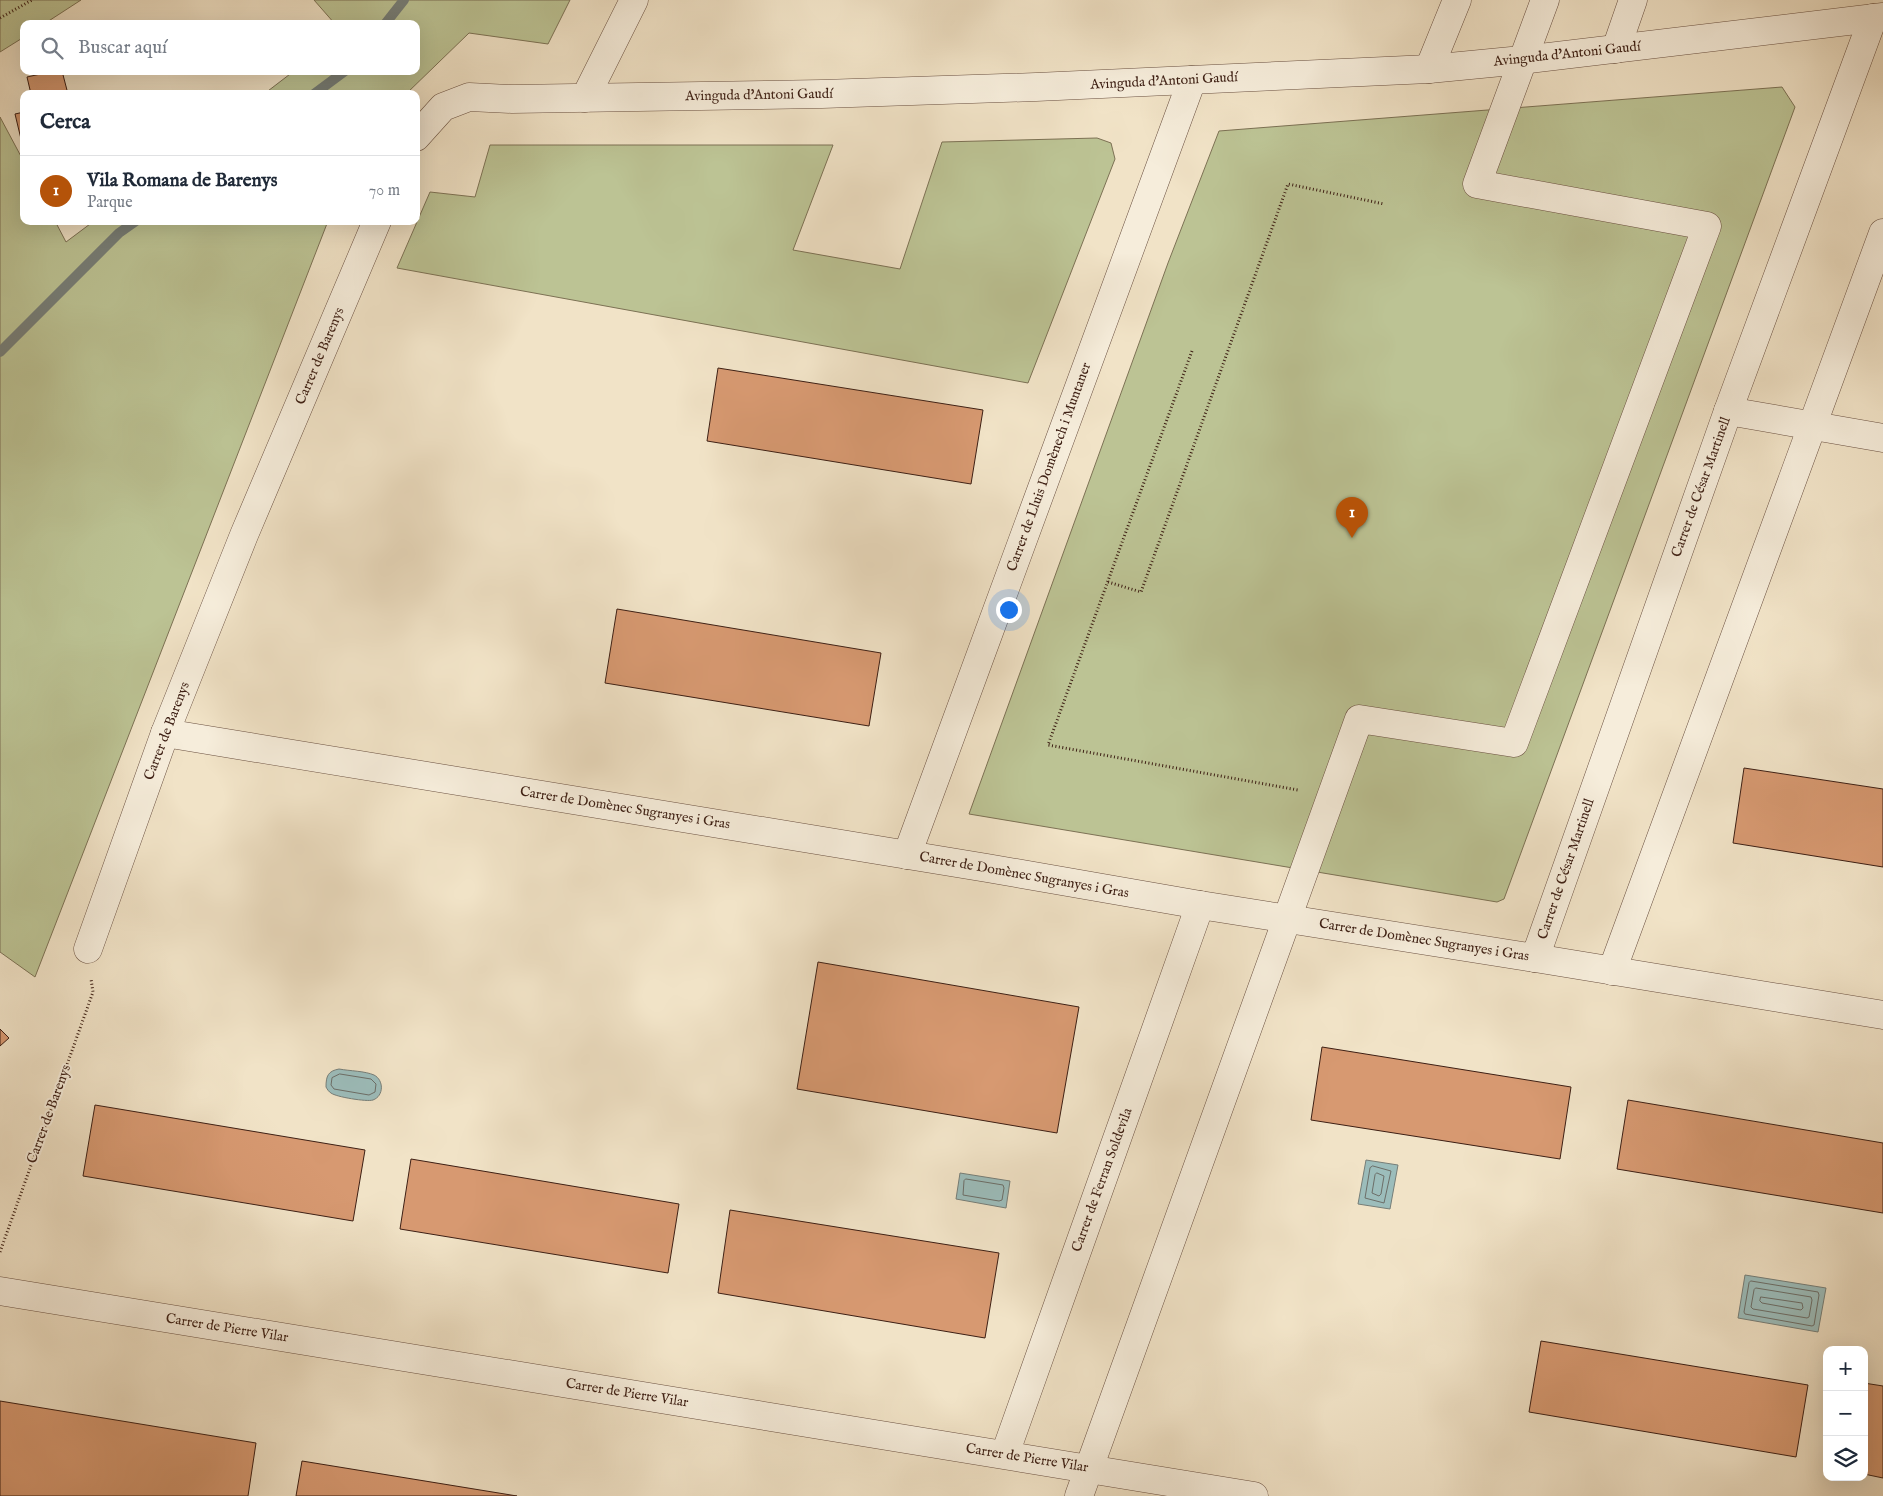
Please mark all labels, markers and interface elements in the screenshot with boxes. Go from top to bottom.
search box [20,20,420,75]
icon: search [38,34,66,62]
text: Buscar aquí [78,36,167,60]
street label: Avinguda d'Antoni Gaudí [1492,37,1643,71]
street label: Avinguda d'Antoni Gaudí [1089,68,1240,94]
street label: Avinguda d'Antoni Gaudí [684,85,834,105]
text: Cerca [40,109,90,136]
text: Vila Romana de Barenys [87,169,278,193]
text: 1 [53,181,59,201]
text: 70 m [369,181,400,201]
text: Parque [87,193,133,213]
street label: Carrer de Barenys [291,305,349,407]
street label: Carrer de Lluis Domènech i Muntaner [1003,360,1095,574]
street label: Carrer de César Martinell [1667,414,1735,560]
pin: 1 [1336,497,1368,538]
your location [996,597,1022,623]
street label: Carrer de Barenys [140,679,194,783]
street label: Carrer de Domènec Sugranyes i Gras [519,782,731,834]
street label: Carrer de César Martinell [1533,796,1599,942]
street label: Carrer de Domènec Sugranyes i Gras [918,848,1130,902]
street label: Carrer de Domènec Sugranyes i Gras [1318,914,1530,966]
street label: Carrer de Barenys [23,1062,75,1166]
street label: Carrer de Ferran Soldevila [1068,1105,1137,1255]
street label: Carrer de Pierre Vilar [164,1309,290,1347]
map controls [1823,1346,1868,1481]
button: + [1823,1346,1868,1391]
street label: Carrer de Pierre Vilar [564,1374,690,1412]
button: − [1823,1391,1868,1436]
button: layers [1823,1436,1868,1481]
street label: Carrer de Pierre Vilar [964,1439,1090,1477]

